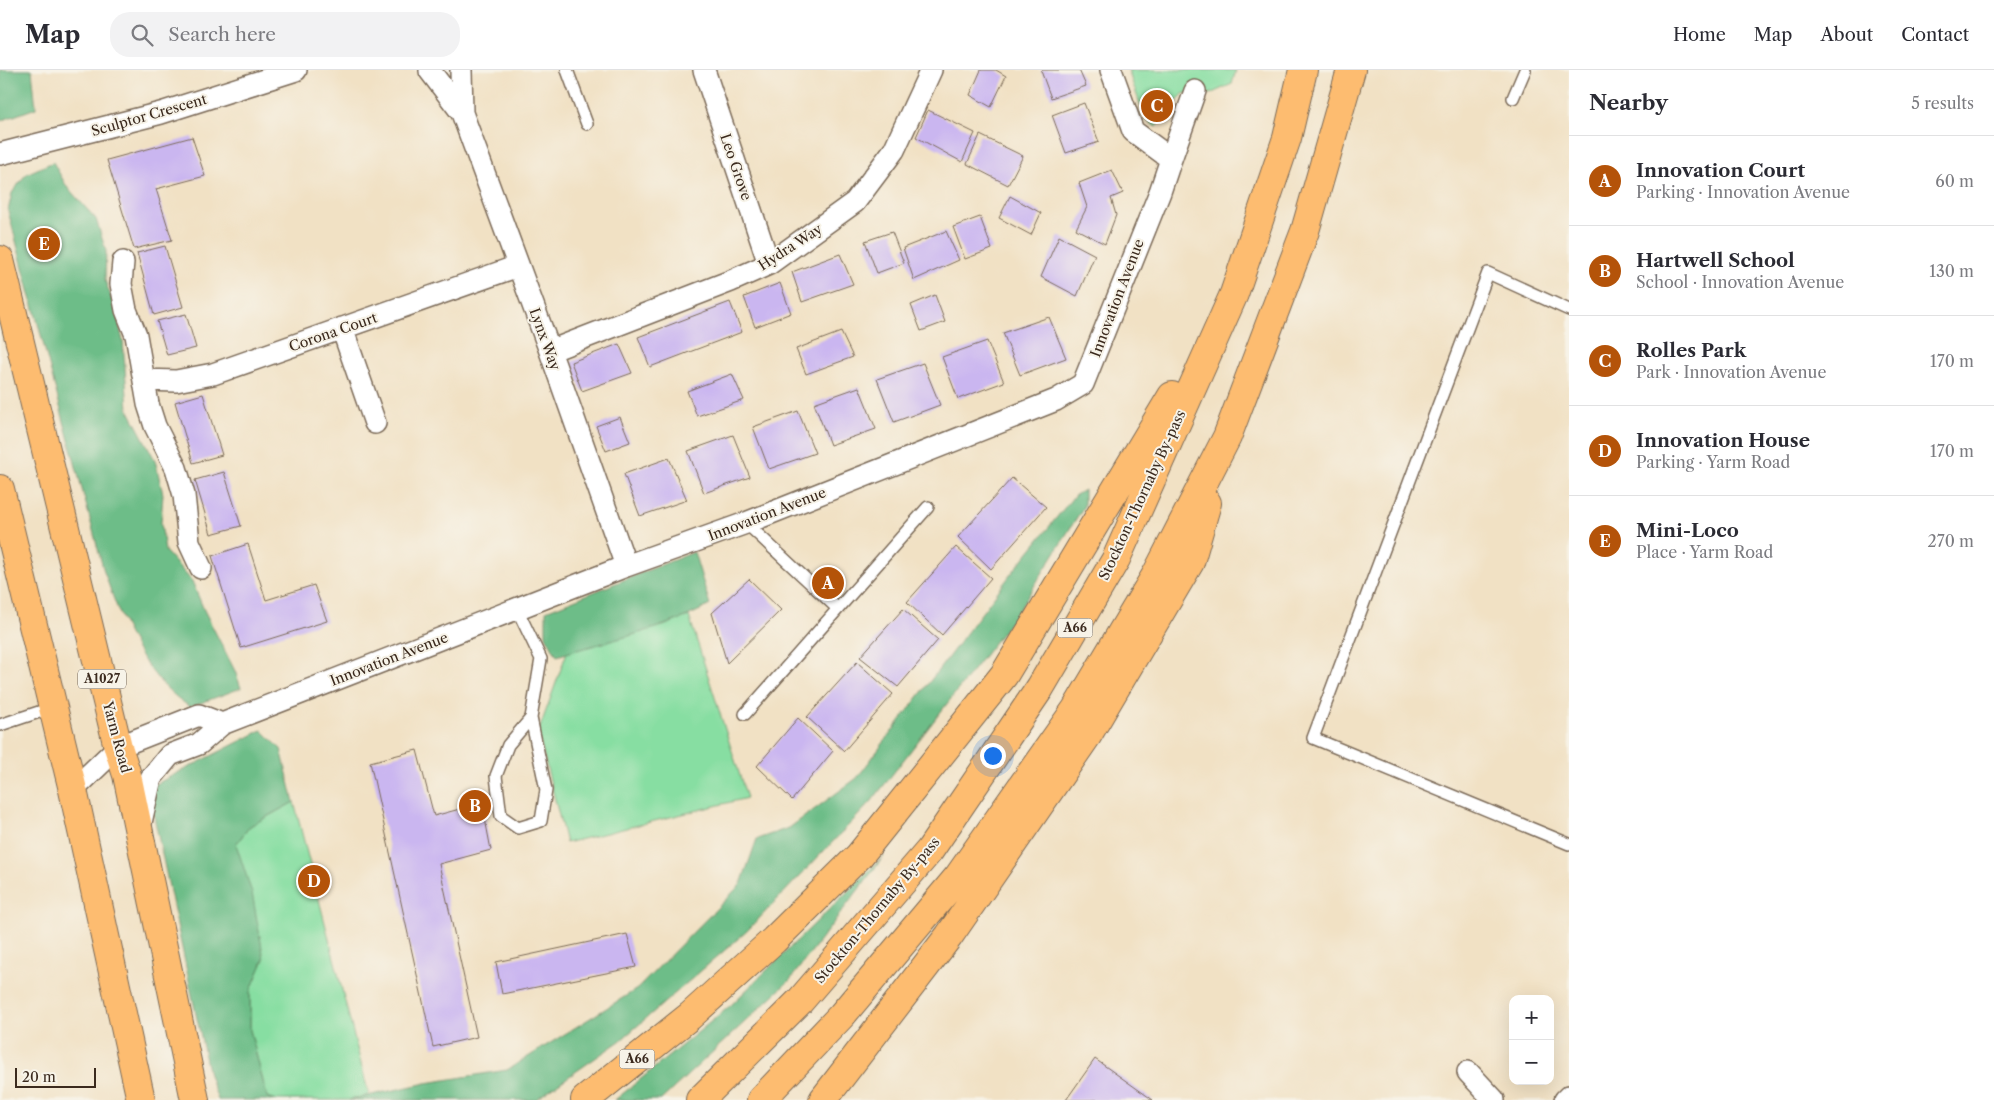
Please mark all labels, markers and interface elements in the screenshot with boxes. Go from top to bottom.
search box [110,12,460,57]
text: Map [25,20,80,49]
icon: search [128,21,156,49]
text: Search here [168,23,276,46]
text: Home [1673,24,1726,46]
text: Map [1754,24,1792,46]
text: About [1820,24,1873,46]
text: Contact [1901,24,1969,46]
pin: C [1141,87,1173,125]
street label: Sculptor Crescent [89,90,209,140]
text: Nearby [1589,90,1668,115]
text: 5 results [1911,93,1974,113]
street label: Leo Grove [716,131,756,203]
text: Innovation Court [1636,159,1805,182]
text: A [1599,171,1611,191]
text: 60 m [1935,171,1974,191]
text: Parking · Innovation Avenue [1636,182,1850,202]
street label: Hydra Way [755,220,826,274]
pin: E [28,225,60,263]
street label: Innovation Avenue [1086,236,1148,360]
text: Hartwell School [1636,249,1795,272]
text: B [1599,261,1611,281]
text: 130 m [1929,261,1974,281]
text: School · Innovation Avenue [1636,272,1844,292]
street label: Lynx Way [525,305,565,373]
street label: Corona Court [286,308,380,356]
text: Rolles Park [1636,339,1746,362]
text: C [1599,351,1611,371]
text: 170 m [1930,351,1974,371]
text: Park · Innovation Avenue [1636,362,1826,382]
street label: Stockton-Thornaby By-pass [1095,407,1189,583]
text: Innovation House [1636,429,1810,452]
text: D [1598,441,1612,461]
text: 170 m [1930,441,1974,461]
text: Parking · Yarm Road [1636,452,1790,472]
street label: Innovation Avenue [705,483,829,545]
text: Mini-Loco [1636,519,1739,542]
text: E [1599,531,1611,551]
text: 270 m [1928,531,1974,551]
text: Place · Yarm Road [1636,542,1773,562]
pin: A [812,564,844,602]
road number: A66 [1058,618,1092,638]
street label: Innovation Avenue [327,628,451,690]
road number: A1027 [78,670,126,688]
street label: Yarm Road [99,698,135,775]
your location [980,743,1006,769]
pin: B [459,787,491,825]
street label: Stockton-Thornaby By-pass [810,833,944,987]
pin: D [298,862,330,900]
map controls [1509,995,1554,1085]
button: + [1509,995,1554,1040]
button: − [1509,1040,1554,1085]
road number: A66 [620,1050,654,1069]
scale bar [15,1065,96,1088]
text: 20 m [22,1068,56,1086]

